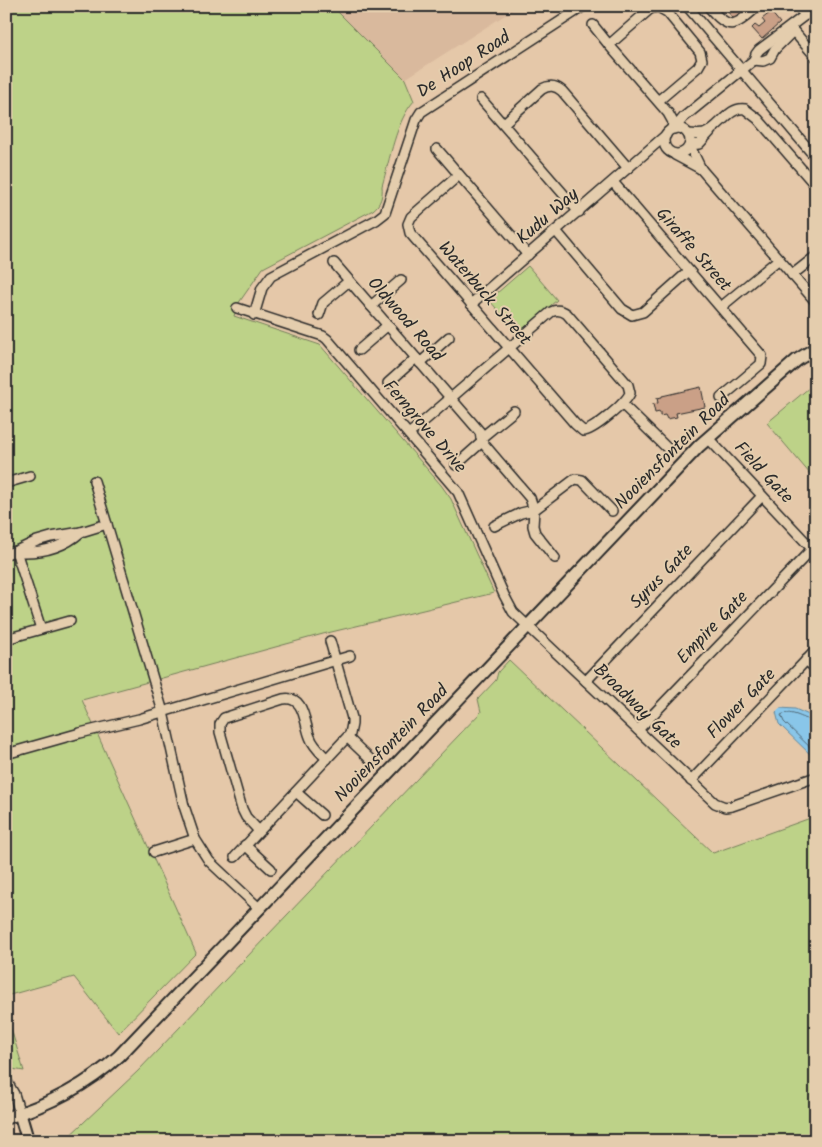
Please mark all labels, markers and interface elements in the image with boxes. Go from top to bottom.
street label: De Hoop Road [411,23,518,106]
street label: Kudu Way [510,181,586,253]
street label: Giraffe Street [648,201,739,300]
street label: Waterbuck Street [430,235,539,354]
street label: Oldwood Road [360,271,451,370]
street label: Ferngrove Drive [375,374,473,480]
street label: Nooiensfontein Road [608,386,739,517]
street label: Field Gate [726,435,800,511]
street label: Syrus Gate [623,537,701,617]
street label: Empire Gate [670,584,756,672]
street label: Broadway Gate [586,657,688,757]
street label: Flower Gate [700,662,784,746]
street label: Nooiensfontein Road [328,677,457,810]

